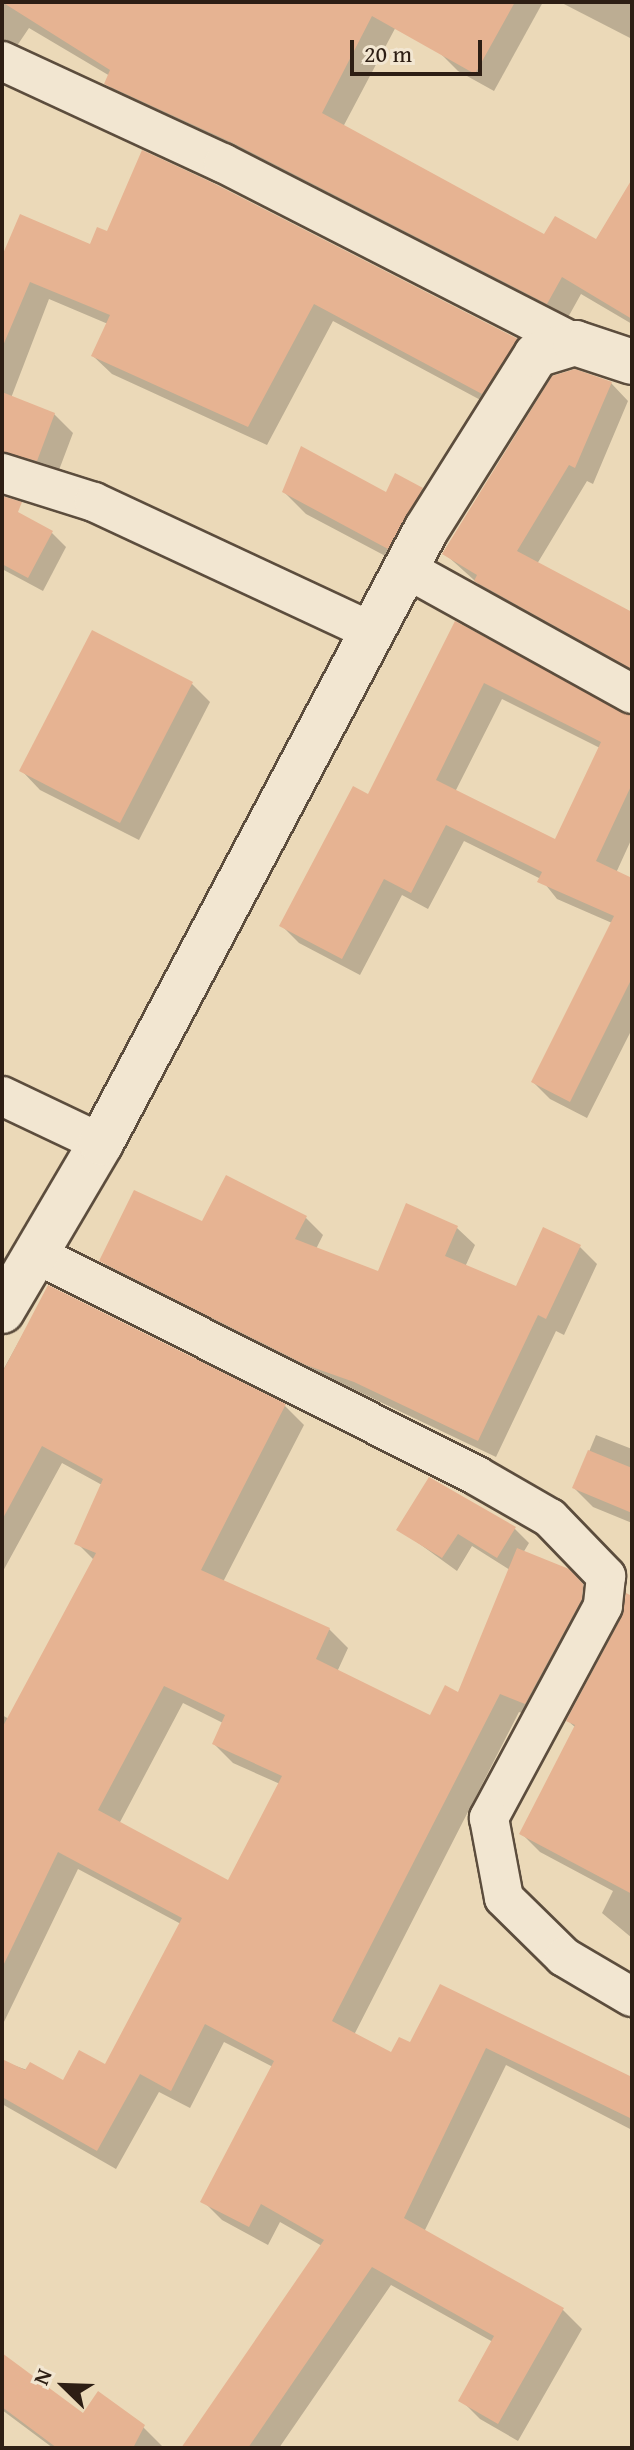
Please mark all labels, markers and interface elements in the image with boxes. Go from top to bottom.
scale bar [354,24,486,74]
text: 20 m [364,36,412,71]
north arrow [24,2346,104,2426]
text: N [24,2364,60,2390]

